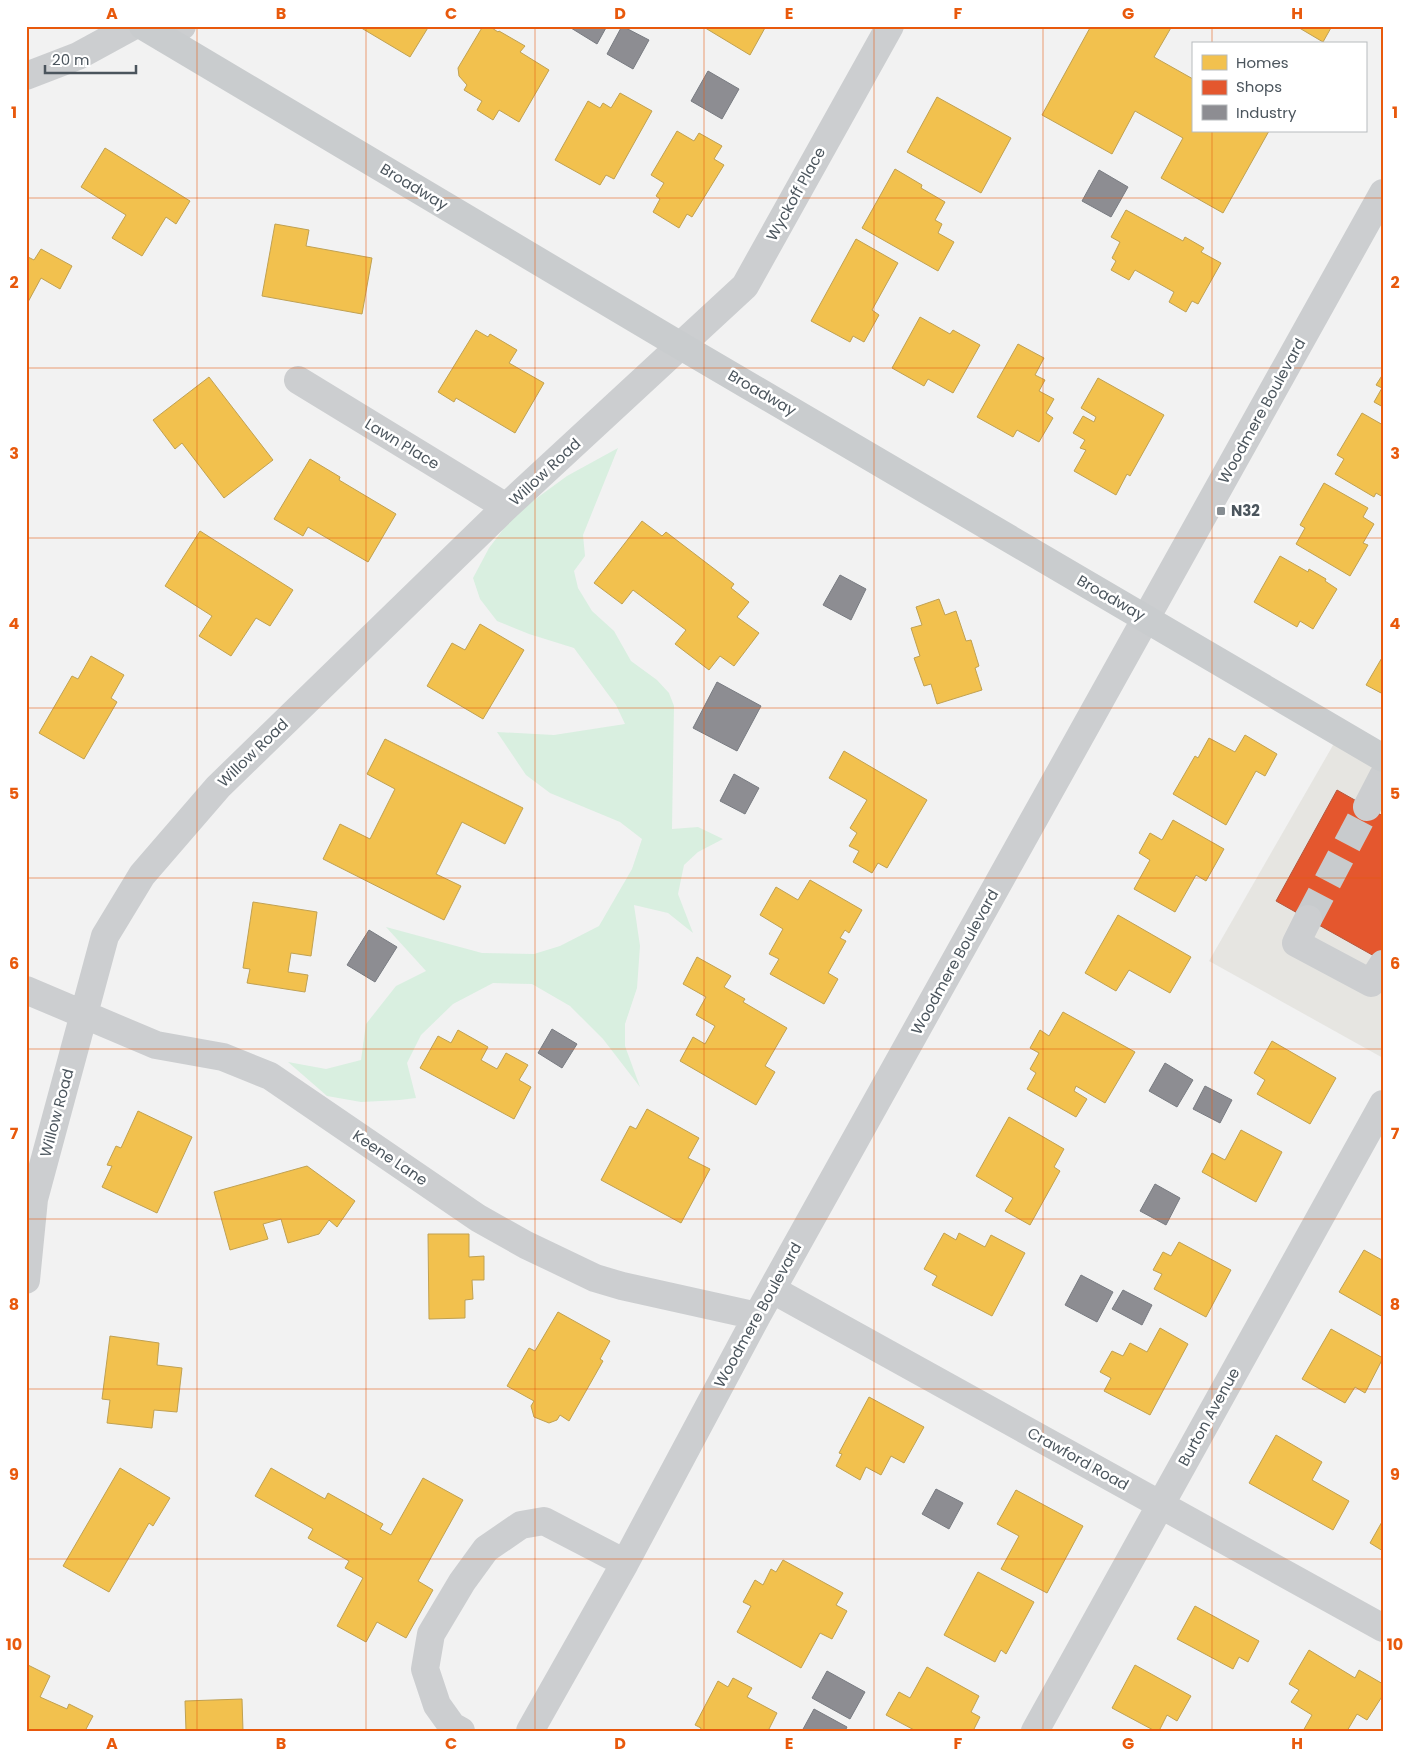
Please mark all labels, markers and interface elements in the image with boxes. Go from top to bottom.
text: A [106,2,118,25]
text: B [276,2,286,25]
text: C [445,2,457,25]
text: D [614,2,626,25]
text: E [785,2,793,25]
text: F [954,2,963,25]
text: G [1122,2,1134,25]
text: H [1291,2,1303,25]
scale bar [45,42,136,74]
legend [1192,42,1366,132]
text: 20 m [52,49,90,70]
text: Homes [1236,52,1289,73]
text: Shops [1236,76,1282,97]
text: 1 [11,101,17,124]
text: 1 [1392,101,1398,124]
text: Industry [1236,102,1297,123]
street label: Wyckoff Place [761,143,830,244]
street label: Broadway [376,158,453,215]
text: 2 [9,271,19,294]
text: 2 [1390,271,1400,294]
street label: Woodmere Boulevard [1213,334,1310,487]
street label: Broadway [724,365,801,421]
street label: Lawn Place [361,413,443,474]
street label: Willow Road [504,433,585,510]
text: 3 [9,442,19,465]
text: 3 [1390,442,1400,465]
place label: N32 [1231,500,1260,521]
marker: N32 [1215,505,1227,517]
street label: Broadway [1073,570,1150,626]
text: 4 [9,612,20,635]
text: 4 [1390,612,1401,635]
street label: Willow Road [213,714,293,792]
text: 5 [9,782,19,805]
text: 5 [1390,782,1400,805]
street label: Woodmere Boulevard [906,885,1003,1038]
text: 6 [9,952,19,975]
text: 6 [1390,952,1400,975]
street label: Willow Road [35,1066,78,1159]
text: 7 [10,1122,19,1145]
text: 7 [1391,1122,1400,1145]
street label: Keene Lane [349,1125,432,1190]
street label: Woodmere Boulevard [709,1238,806,1391]
text: 8 [9,1293,19,1316]
text: 8 [1390,1293,1400,1316]
street label: Burton Avenue [1173,1364,1244,1470]
street label: Crawford Road [1024,1422,1133,1495]
text: 9 [9,1463,19,1486]
text: 9 [1390,1463,1400,1486]
text: 10 [6,1633,22,1656]
text: 10 [1387,1633,1403,1656]
text: A [106,1732,118,1755]
text: B [276,1732,286,1755]
text: C [445,1732,457,1755]
text: D [614,1732,626,1755]
text: E [785,1732,793,1755]
text: F [954,1732,963,1755]
text: G [1122,1732,1134,1755]
text: H [1291,1732,1303,1755]

